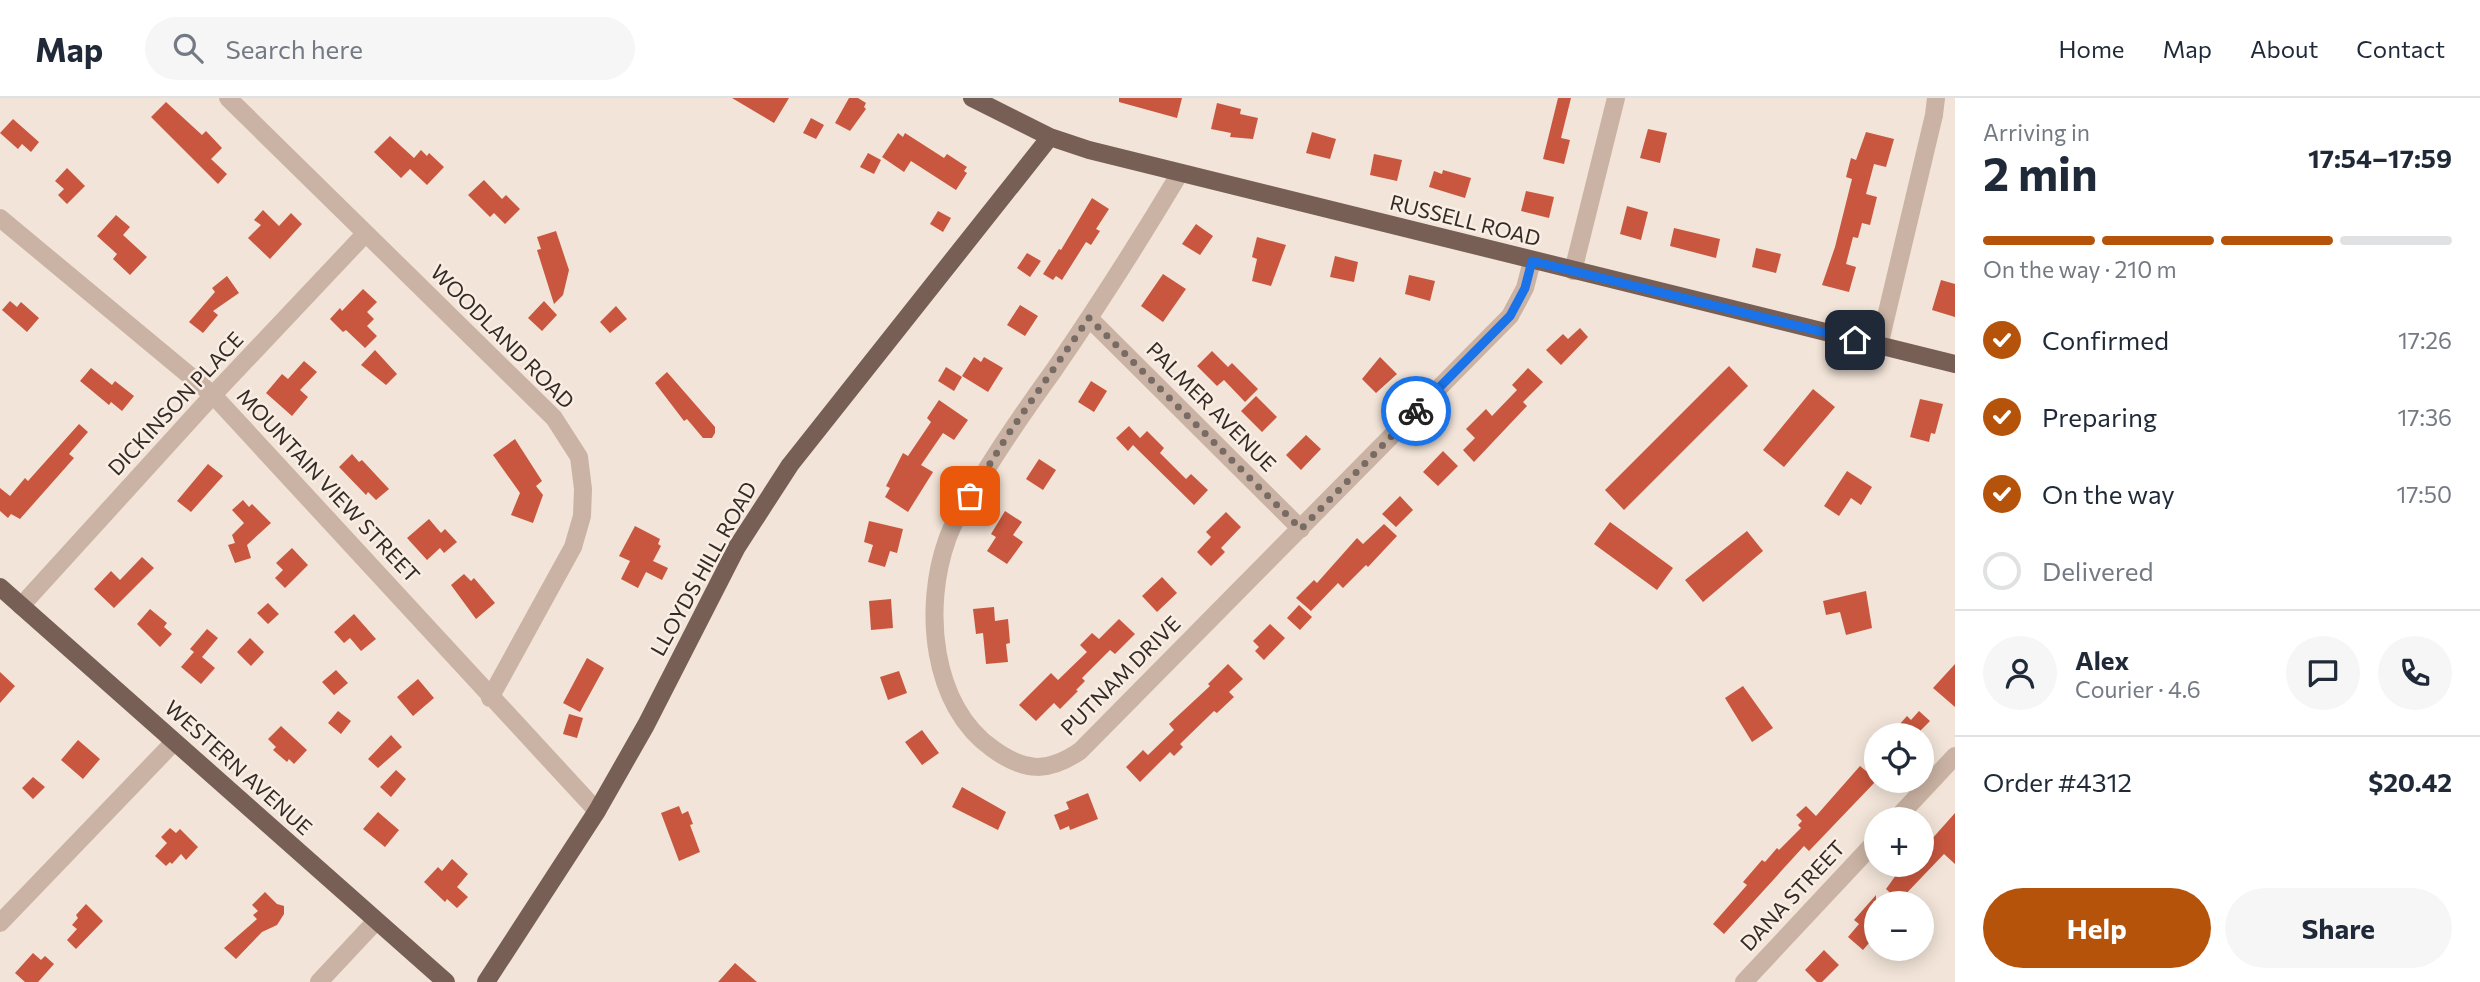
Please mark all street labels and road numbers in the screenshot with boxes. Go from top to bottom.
street label: RUSSELL ROAD [1387,189,1543,250]
street label: WOODLAND ROAD [426,259,580,413]
street label: DICKINSON PLACE [102,326,248,480]
street label: PALMER AVENUE [1142,336,1282,476]
street label: MOUNTAIN VIEW STREET [233,383,426,587]
street label: LLOYDS HILL ROAD [644,477,761,660]
street label: PUTNAM DRIVE [1055,610,1185,740]
street label: WESTERN AVENUE [160,694,318,839]
street label: DANA STREET [1734,835,1849,955]

